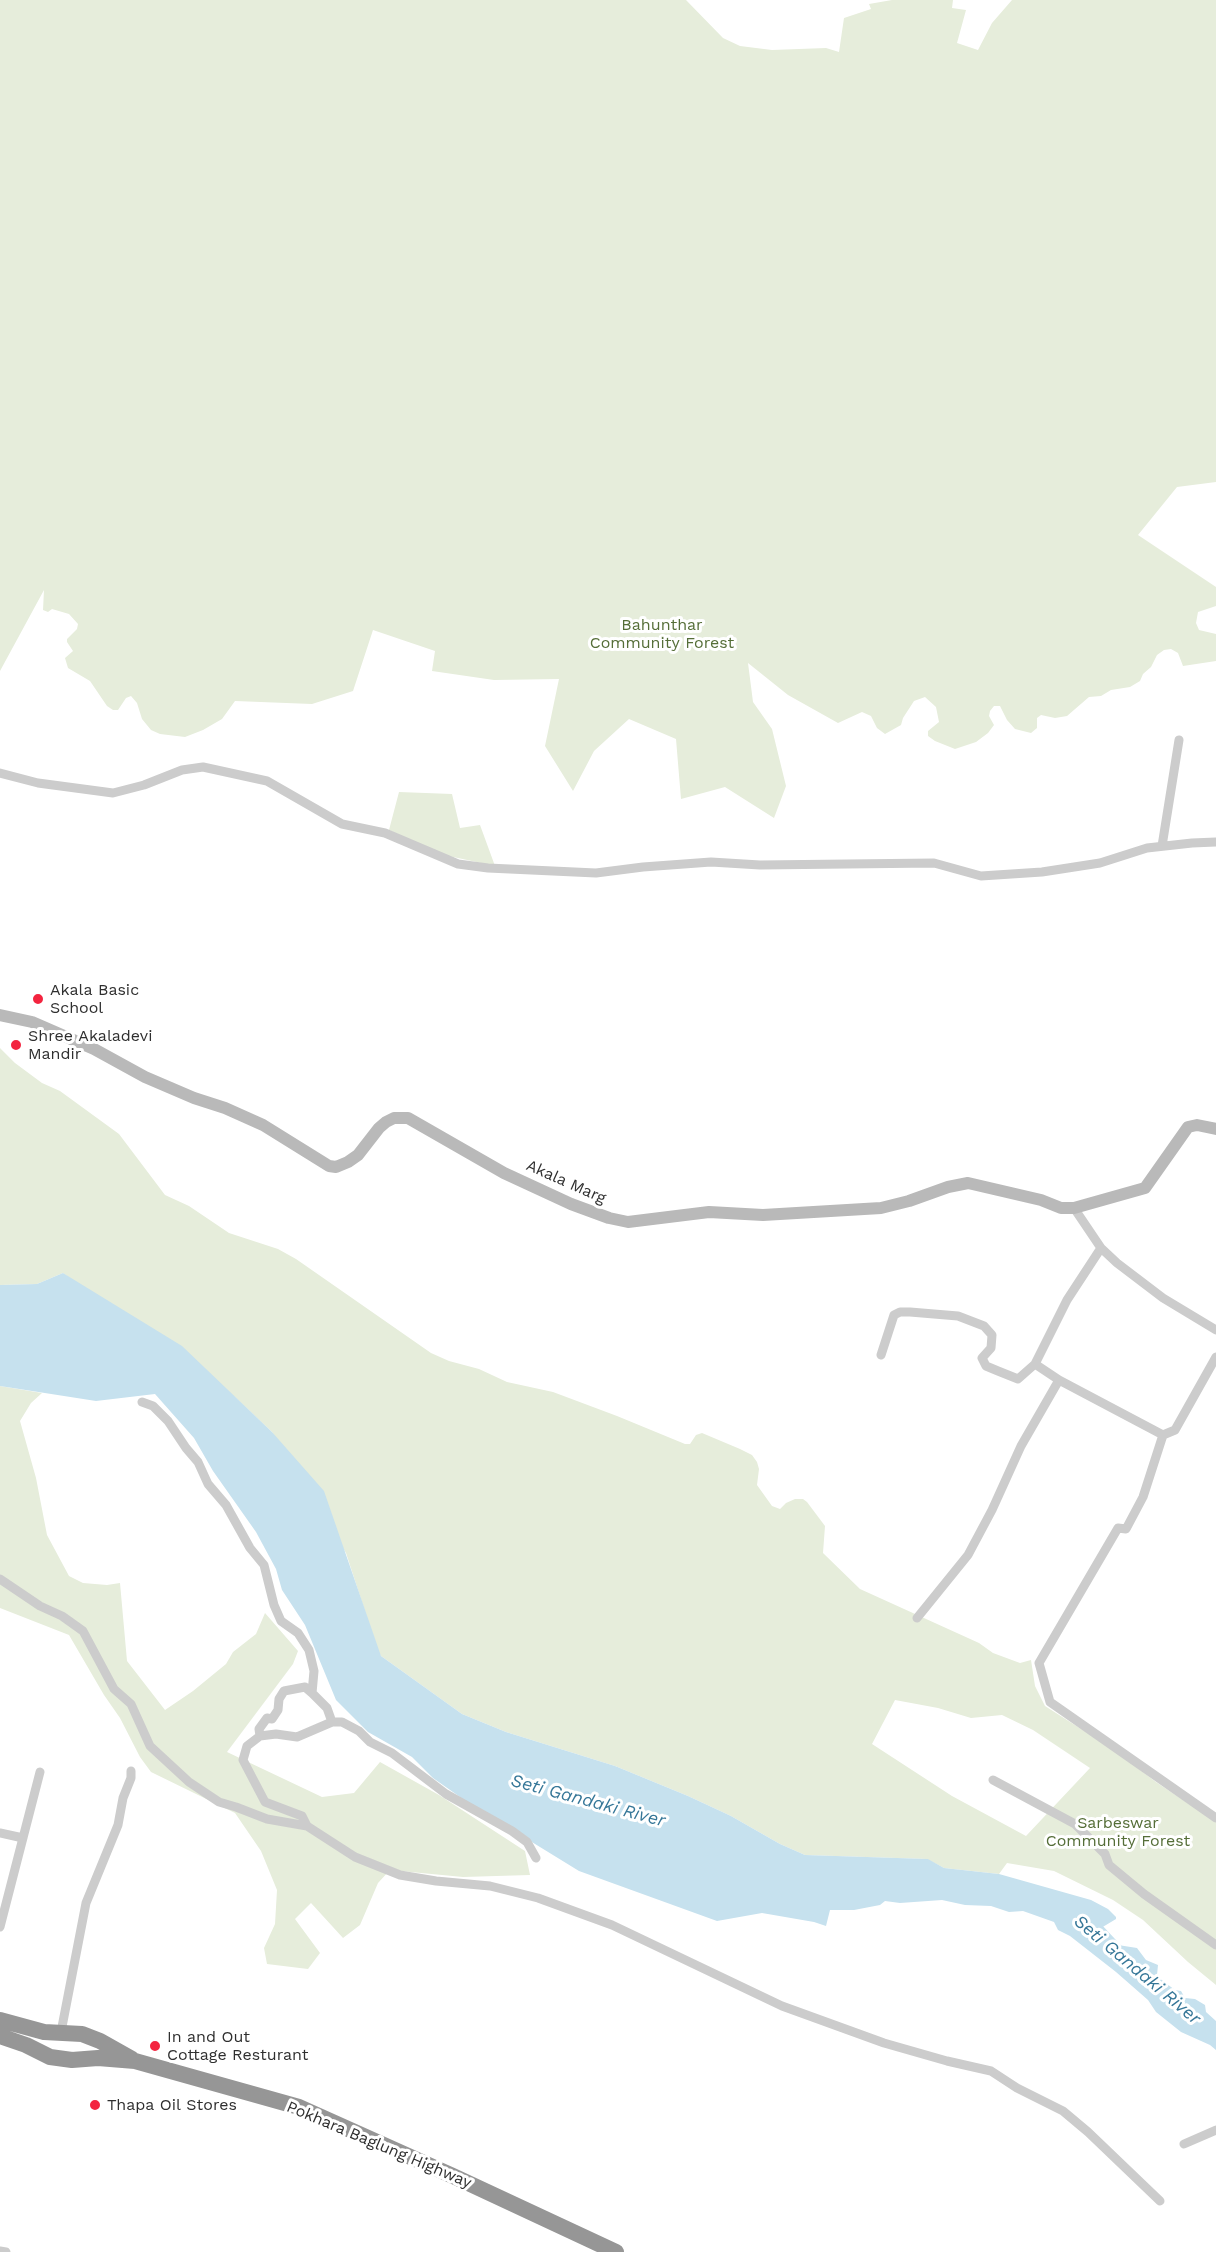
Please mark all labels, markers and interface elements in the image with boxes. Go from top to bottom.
park label: Bahunthar Community Forest [590,615,734,653]
place label: Akala Basic School [50,980,139,1018]
marker: Akala Basic School [31,992,45,1006]
place label: Shree Akaladevi Mandir [28,1026,152,1064]
marker: Shree Akaladevi Mandir [9,1038,23,1052]
street label: Akala Marg [523,1156,609,1208]
water label: Seti Gandaki River [508,1770,668,1832]
park label: Sarbeswar Community Forest [1046,1813,1190,1851]
water label: Seti Gandaki River [1069,1911,1205,2029]
place label: In and Out Cottage Resturant [167,2027,309,2065]
marker: In and Out Cottage Resturant [148,2039,162,2053]
place label: Thapa Oil Stores [107,2095,237,2115]
street label: Pokhara Baglung Highway [284,2097,474,2193]
marker: Thapa Oil Stores [88,2098,102,2112]

